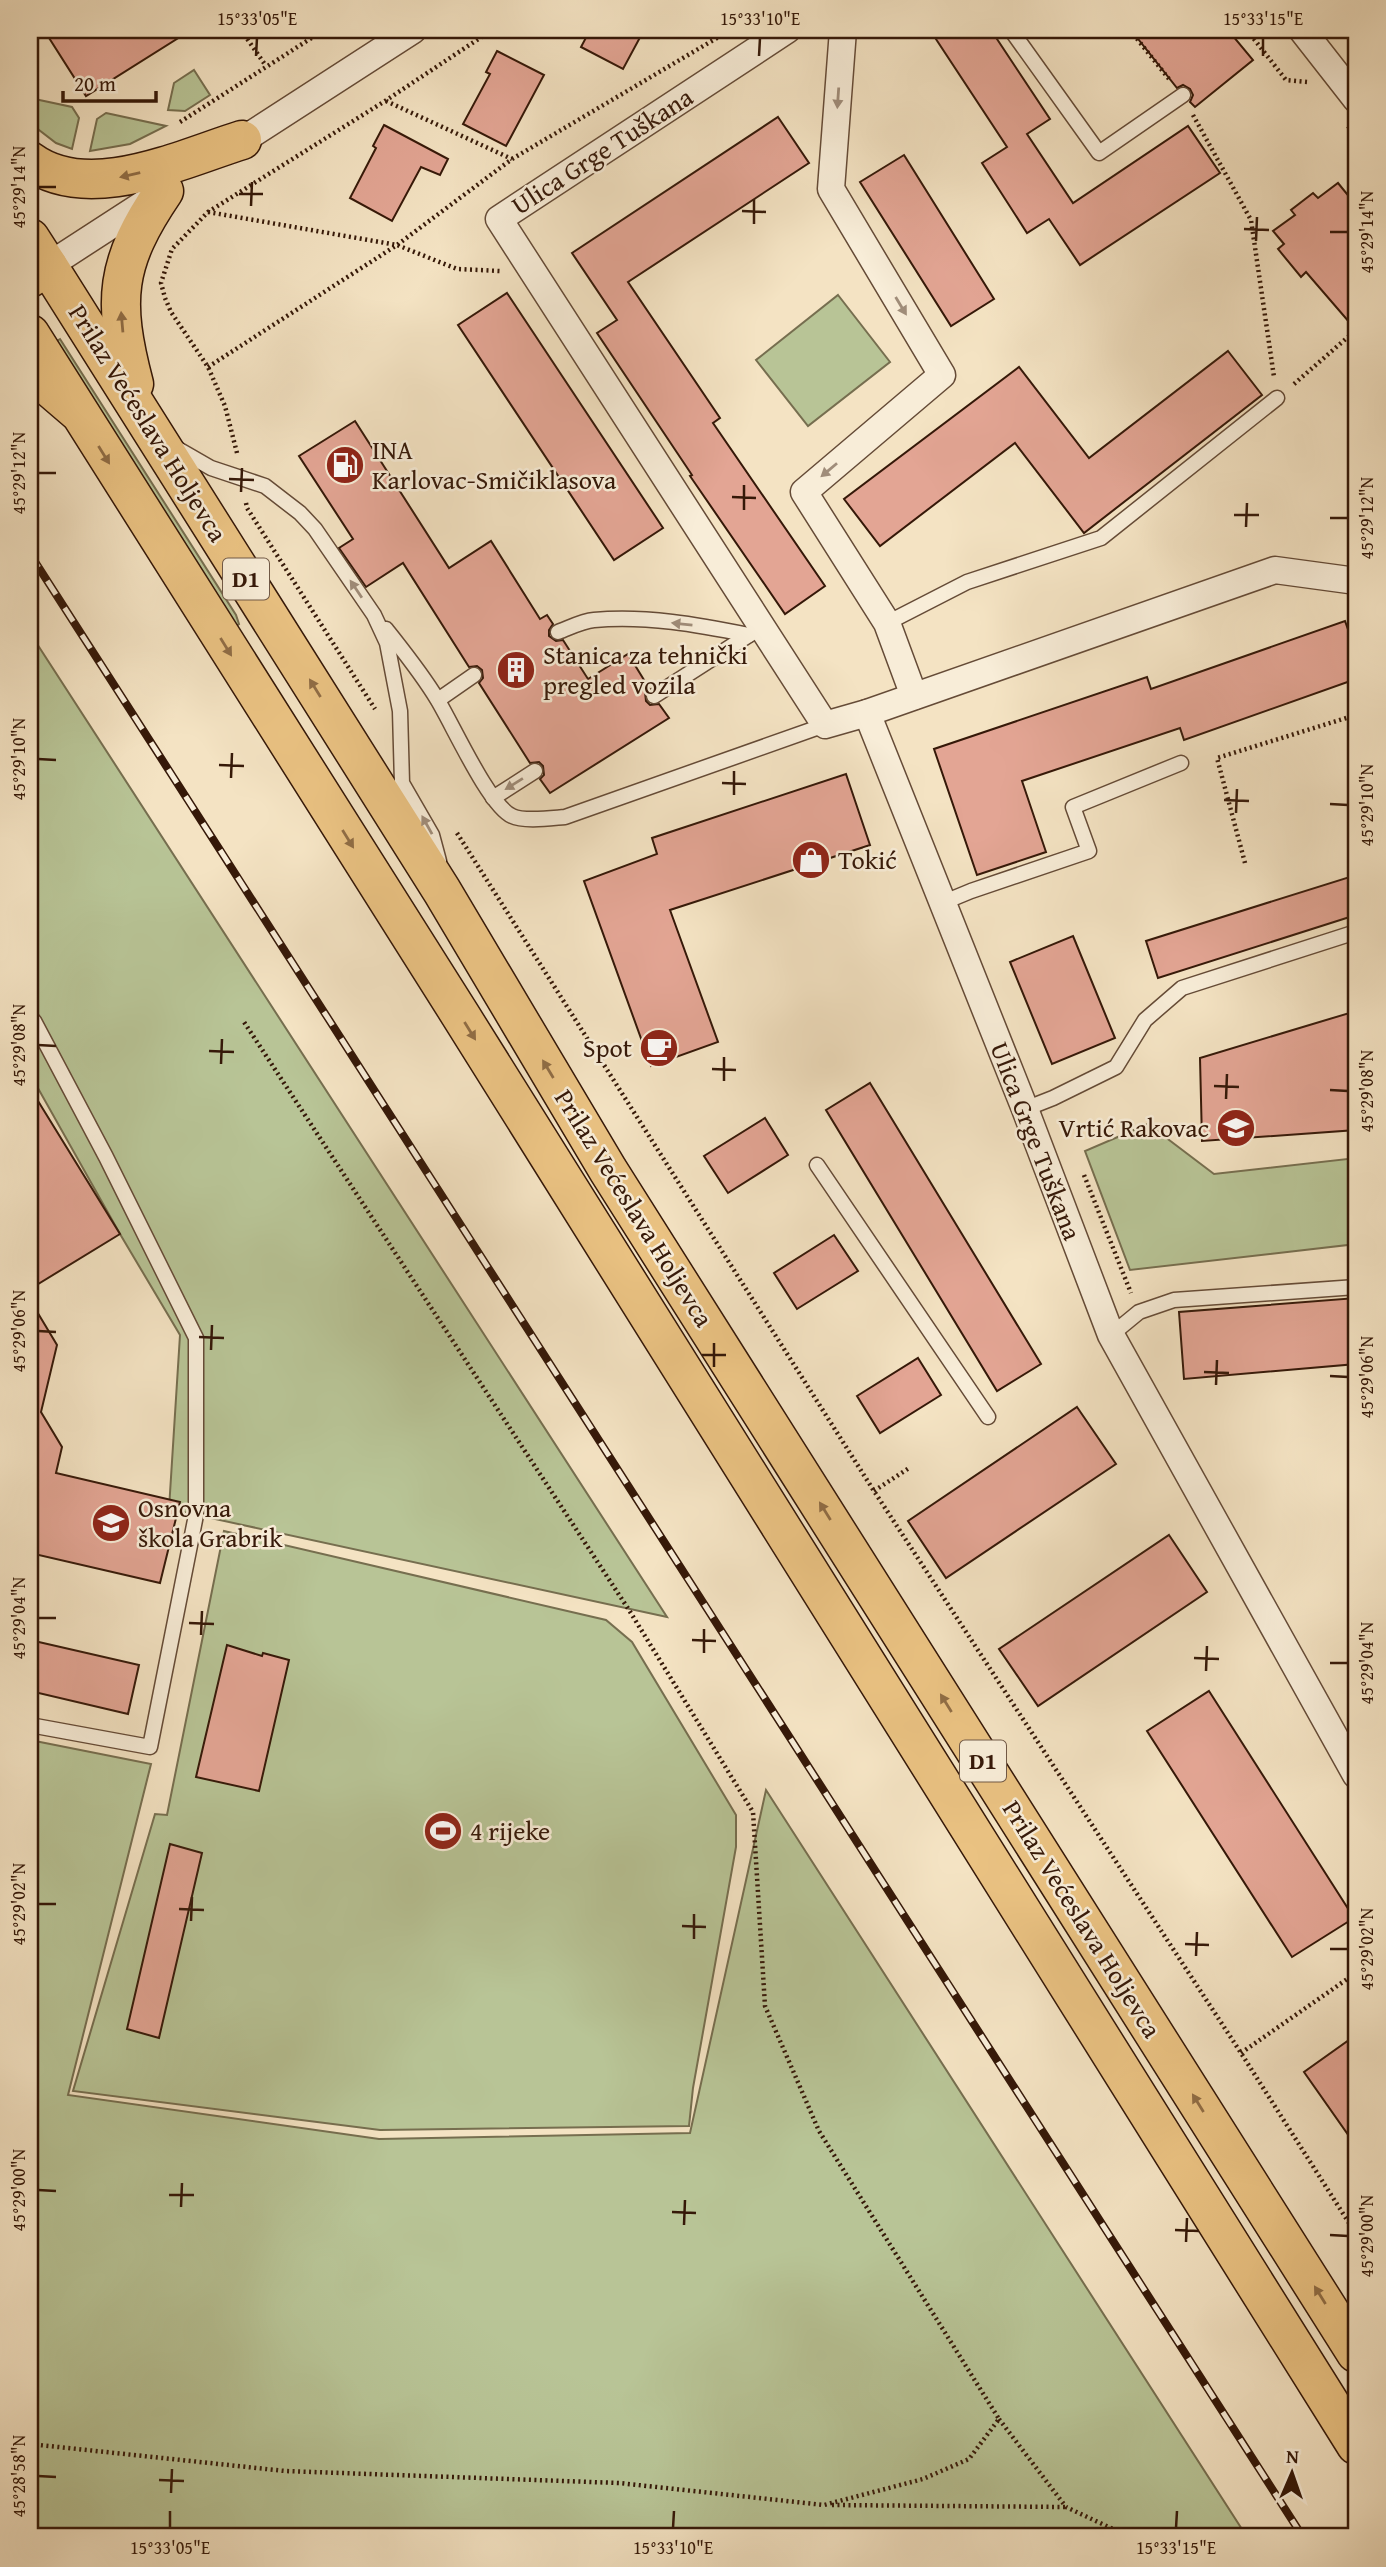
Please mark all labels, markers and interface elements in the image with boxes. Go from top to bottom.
text: 15°33'05"E [217,5,297,32]
text: 15°33'10"E [720,5,800,32]
text: 15°33'15"E [1223,5,1303,32]
scale bar [63,60,156,104]
text: 20 m [74,68,116,99]
street label: Ulica Grge Tuškana [503,77,701,224]
one-way arrow [832,87,843,109]
text: 45°29'14"N [5,145,32,228]
one-way arrow [119,169,141,180]
text: 45°29'14"N [1353,190,1380,273]
street label: Prilaz Većeslava Holjevca [59,296,238,550]
one-way arrow [895,296,907,315]
one-way arrow [116,311,127,333]
place label: INA Karlovac-Smičiklasova [372,430,617,499]
text: 45°29'12"N [5,431,32,514]
fuel station icon: INA Karlovac-Smičiklasova [324,444,366,486]
one-way arrow [98,445,111,464]
one-way arrow [821,462,838,477]
text: 45°29'12"N [1353,476,1380,559]
road number: D1 [223,558,269,600]
one-way arrow [350,579,363,599]
one-way arrow [671,618,693,629]
place label: Stanica za tehnički pregled vozila [543,635,748,704]
one-way arrow [220,637,233,656]
building icon: Stanica za tehnički pregled vozila [495,649,537,691]
one-way arrow [308,678,321,697]
text: 45°29'10"N [5,717,32,800]
text: 45°29'10"N [1353,763,1380,846]
one-way arrow [504,778,524,791]
one-way arrow [421,815,433,835]
one-way arrow [342,829,355,848]
shop icon: Tokić [790,839,832,881]
place label: Tokić [838,840,897,879]
text: 45°29'08"N [5,1003,32,1086]
one-way arrow [464,1021,477,1041]
cafe icon: Spot [638,1027,680,1069]
place label: Spot [583,1028,632,1067]
street label: Ulica Grge Tuškana [981,1036,1092,1246]
text: 45°29'08"N [1353,1049,1380,1132]
one-way arrow [542,1060,555,1079]
street label: Prilaz Većeslava Holjevca [545,1081,724,1335]
school or university icon: Vrtić Rakovac [1215,1107,1257,1149]
place label: Vrtić Rakovac [1059,1108,1209,1147]
text: 45°29'06"N [5,1289,32,1372]
text: 45°29'06"N [1353,1335,1380,1418]
place label: Osnovna škola Grabrik [138,1488,283,1557]
school or university icon: Osnovna škola Grabrik [90,1502,132,1544]
one-way arrow [818,1502,831,1521]
text: 45°29'04"N [5,1576,32,1659]
text: 45°29'04"N [1353,1621,1380,1704]
one-way arrow [940,1694,953,1713]
road number: D1 [960,1741,1006,1782]
street label: Prilaz Većeslava Holjevca [993,1792,1172,2046]
sports icon: 4 rijeke [422,1810,464,1852]
place label: 4 rijeke [470,1811,550,1850]
text: 45°29'02"N [5,1862,32,1945]
text: 45°29'02"N [1353,1907,1380,1990]
one-way arrow [1192,2093,1205,2113]
text: 45°29'00"N [5,2148,32,2231]
text: 45°29'00"N [1353,2194,1380,2277]
one-way arrow [1313,2286,1326,2305]
text: 45°28'58"N [5,2434,32,2517]
north arrow [1256,2438,1326,2508]
text: N [1286,2442,1300,2470]
text: 15°33'05"E [130,2534,210,2561]
text: 15°33'10"E [633,2534,713,2561]
text: 15°33'15"E [1136,2534,1216,2561]

